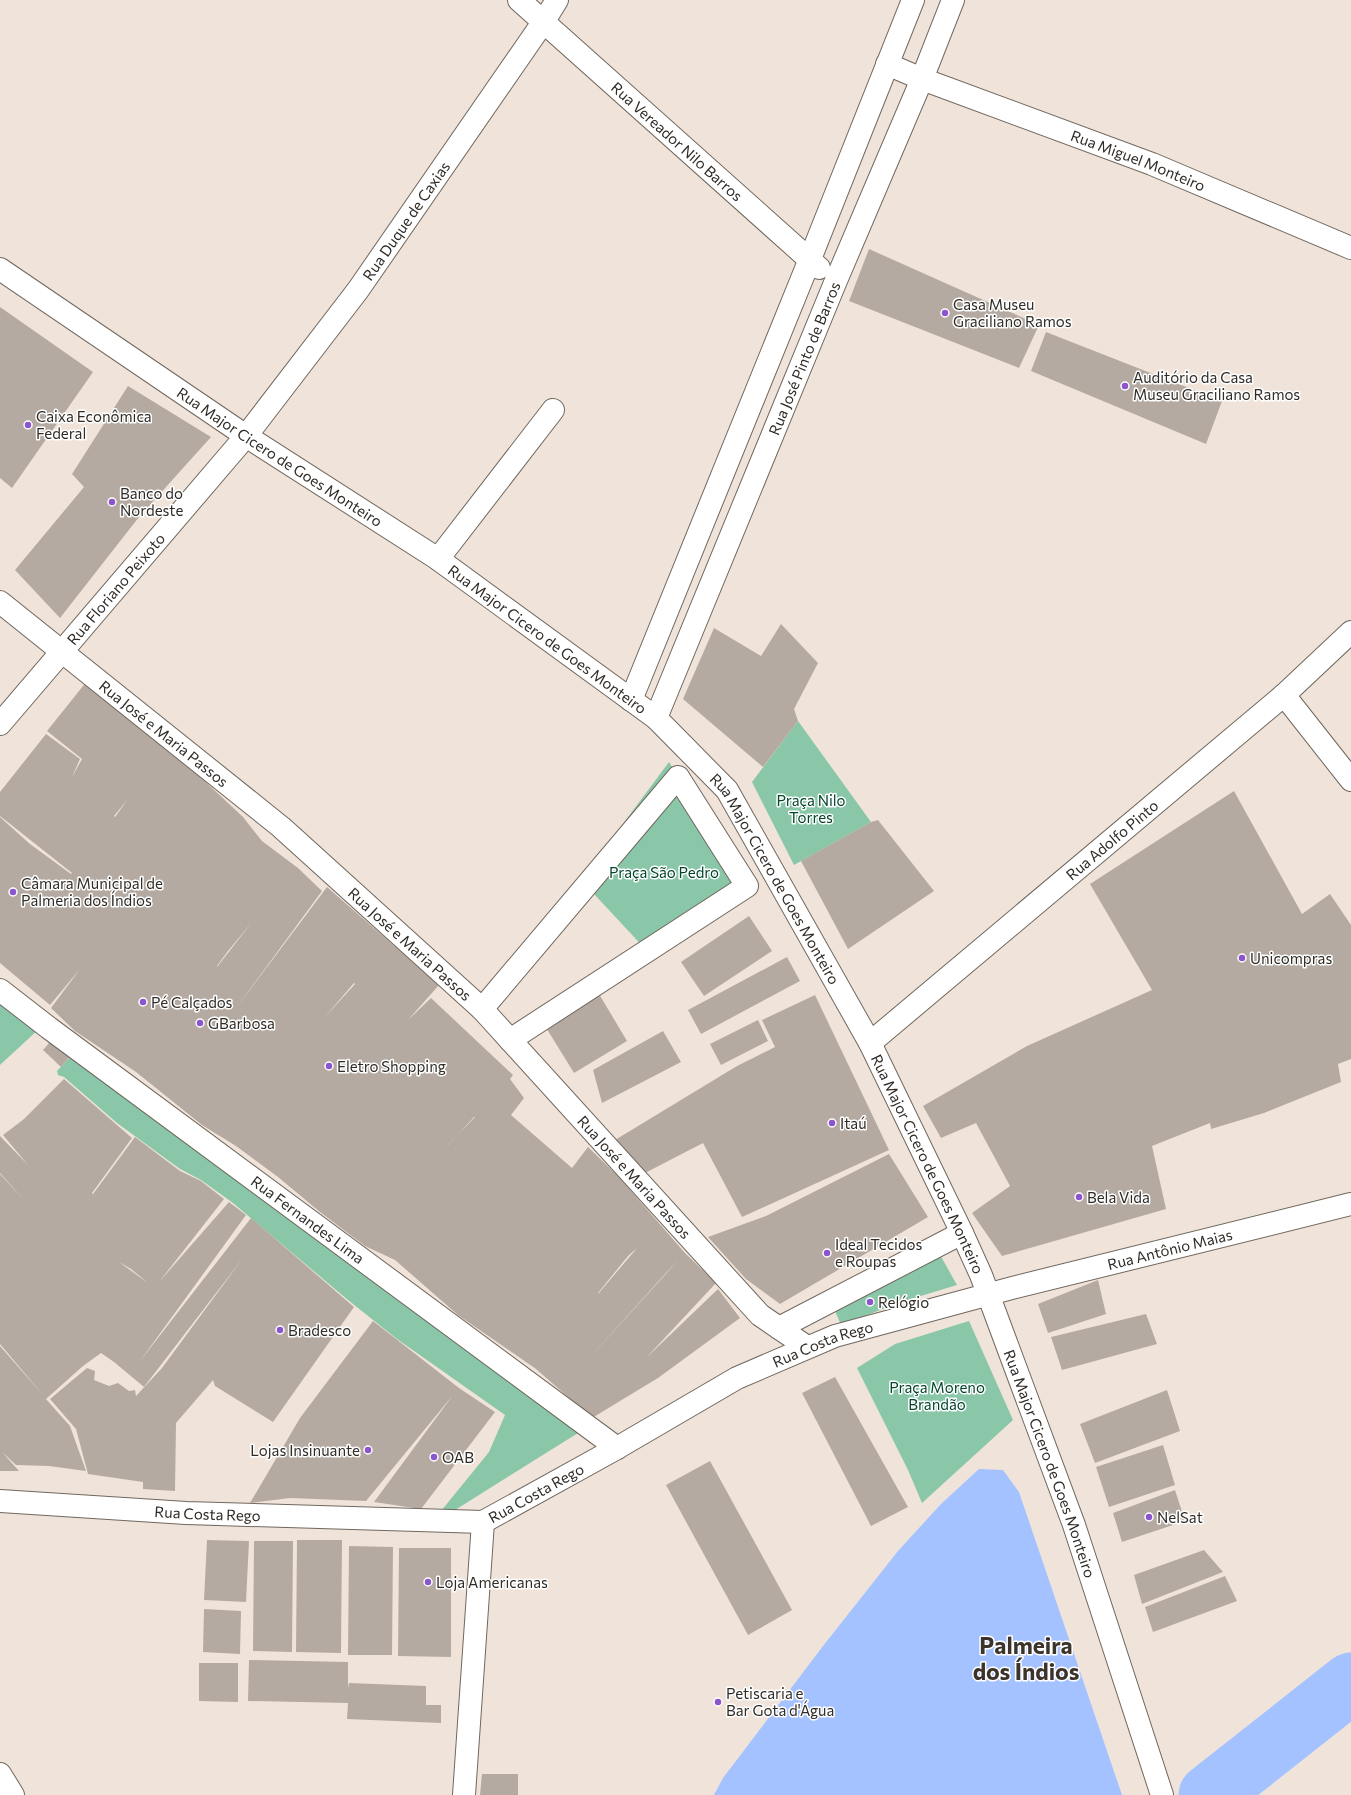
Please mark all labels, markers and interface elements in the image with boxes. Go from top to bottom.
street label: Rua Vereador Nilo Barros [608,78,747,205]
street label: Rua Miguel Monteiro [1068,126,1208,195]
street label: Rua Duque de Caxias [359,158,453,284]
street label: Rua José Pinto de Barros [764,279,844,438]
place label: Casa Museu Graciliano Ramos [953,295,1072,330]
marker: Casa Museu Graciliano Ramos [940,308,950,318]
place label: Auditório da Casa Museu Graciliano Ramos [1133,368,1300,403]
marker: Auditório da Casa Museu Graciliano Ramos [1120,381,1130,391]
street label: Rua Major Cicero de Goes Monteiro [174,383,386,530]
place label: Caixa Econômica Federal [36,407,152,442]
marker: Caixa Econômica Federal [23,420,33,430]
place label: Banco do Nordeste [120,484,183,519]
marker: Banco do Nordeste [107,497,117,507]
street label: Rua Floriano Peixoto [63,529,168,648]
street label: Rua Major Cicero de Goes Monteiro [445,561,650,717]
street label: Rua José e Maria Passos [96,676,232,790]
street label: Rua Major Cicero de Goes Monteiro [707,769,844,987]
park label: Praça Nilo Torres [776,791,846,826]
street label: Rua Adolfo Pinto [1062,796,1162,884]
park label: Praça São Pedro [609,863,719,881]
place label: Câmara Municipal de Palmeria dos Índios [21,874,163,909]
street label: Rua José e Maria Passos [345,883,475,1004]
marker: Câmara Municipal de Palmeria dos Índios [8,887,18,897]
place label: Unicompras [1250,949,1332,967]
marker: Unicompras [1237,953,1247,963]
place label: Pé Calçados [151,993,233,1011]
marker: Pé Calçados [138,997,148,1007]
place label: GBarbosa [208,1014,275,1032]
marker: GBarbosa [195,1018,205,1028]
street label: Rua Major Cicero de Goes Monteiro [868,1051,988,1277]
place label: Eletro Shopping [337,1057,446,1075]
marker: Eletro Shopping [324,1061,334,1071]
street label: Rua José e Maria Passos [574,1112,695,1242]
place label: Itaú [840,1114,867,1132]
marker: Itaú [827,1118,837,1128]
street label: Rua Fernandes Lima [248,1172,368,1267]
place label: Bela Vida [1087,1188,1150,1206]
marker: Bela Vida [1074,1192,1084,1202]
street label: Rua Antônio Maias [1105,1225,1234,1273]
place label: Ideal Tecidos e Roupas [835,1235,922,1270]
marker: Ideal Tecidos e Roupas [822,1248,832,1258]
place label: Relógio [878,1293,929,1311]
marker: Relógio [865,1297,875,1307]
street label: Rua Costa Rego [770,1317,875,1371]
place label: Bradesco [288,1321,351,1339]
marker: Bradesco [275,1325,285,1335]
street label: Rua Major Cicero de Goes Monteiro [1001,1347,1100,1580]
park label: Praça Moreno Brandão [889,1378,985,1413]
place label: Lojas Insinuante [250,1441,360,1459]
marker: Lojas Insinuante [363,1445,373,1455]
place label: OAB [442,1448,474,1466]
marker: OAB [429,1452,439,1462]
street label: Rua Costa Rego [485,1459,587,1526]
street label: Rua Costa Rego [154,1502,261,1524]
place label: NelSat [1157,1508,1203,1526]
marker: NelSat [1144,1512,1154,1522]
place label: Loja Americanas [436,1573,548,1591]
marker: Loja Americanas [423,1577,433,1587]
district label: Palmeira dos Índios [973,1631,1080,1685]
place label: Petiscaria e Bar Gota d'Água [726,1684,834,1719]
marker: Petiscaria e Bar Gota d'Água [713,1697,723,1707]

